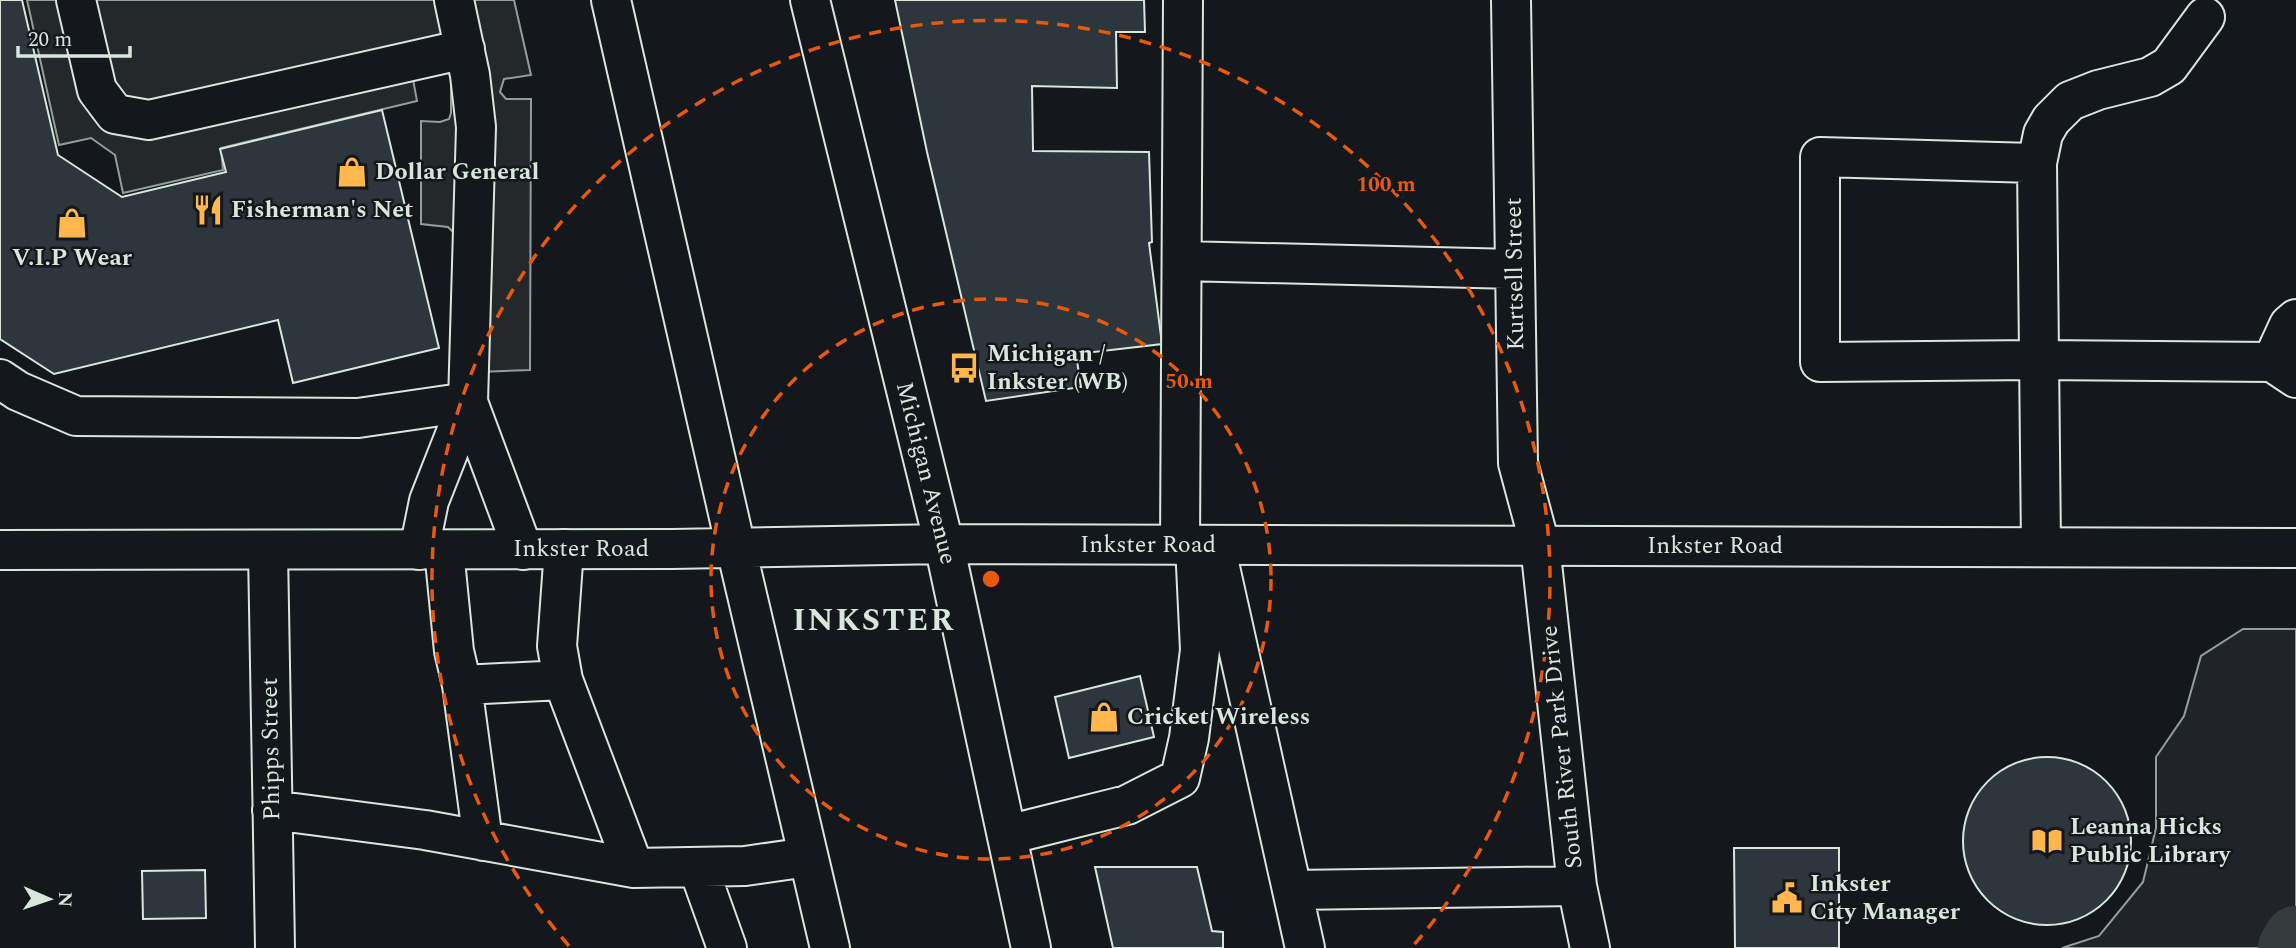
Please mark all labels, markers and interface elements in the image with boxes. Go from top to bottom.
scale bar [18,14,130,58]
text: 20 m [28,24,72,56]
place label: Dollar General [375,154,539,190]
shop icon: Dollar General [335,155,369,189]
text: 100 m [1356,169,1416,201]
place label: Fisherman's Net [231,192,413,228]
restaurant icon: Fisherman's Net [191,193,225,227]
street label: Kurtsell Street [1496,197,1534,351]
shop icon: V.I.P Wear [55,206,89,240]
place label: V.I.P Wear [12,240,133,276]
place label: Michigan / Inkster (WB) [987,336,1128,400]
bus stop icon: Michigan / Inkster (WB) [947,351,981,385]
text: 50 m [1165,366,1213,398]
street label: Michigan Avenue [886,378,966,568]
street label: Inkster Road [1080,527,1216,563]
street label: Inkster Road [1647,528,1783,564]
street label: Inkster Road [513,531,649,567]
centre of rings [979,567,1003,591]
district label: INKSTER [792,596,956,645]
street label: South River Park Drive [1531,624,1593,870]
street label: Phipps Street [252,677,290,821]
place label: Cricket Wireless [1127,699,1310,735]
shop icon: Cricket Wireless [1087,700,1121,734]
place label: Leanna Hicks Public Library [2070,809,2232,873]
library icon: Leanna Hicks Public Library [2030,824,2064,858]
north arrow [14,864,84,934]
place label: Inkster City Manager [1810,866,1961,930]
public building icon: Inkster City Manager [1770,881,1804,915]
text: N [50,891,79,908]

